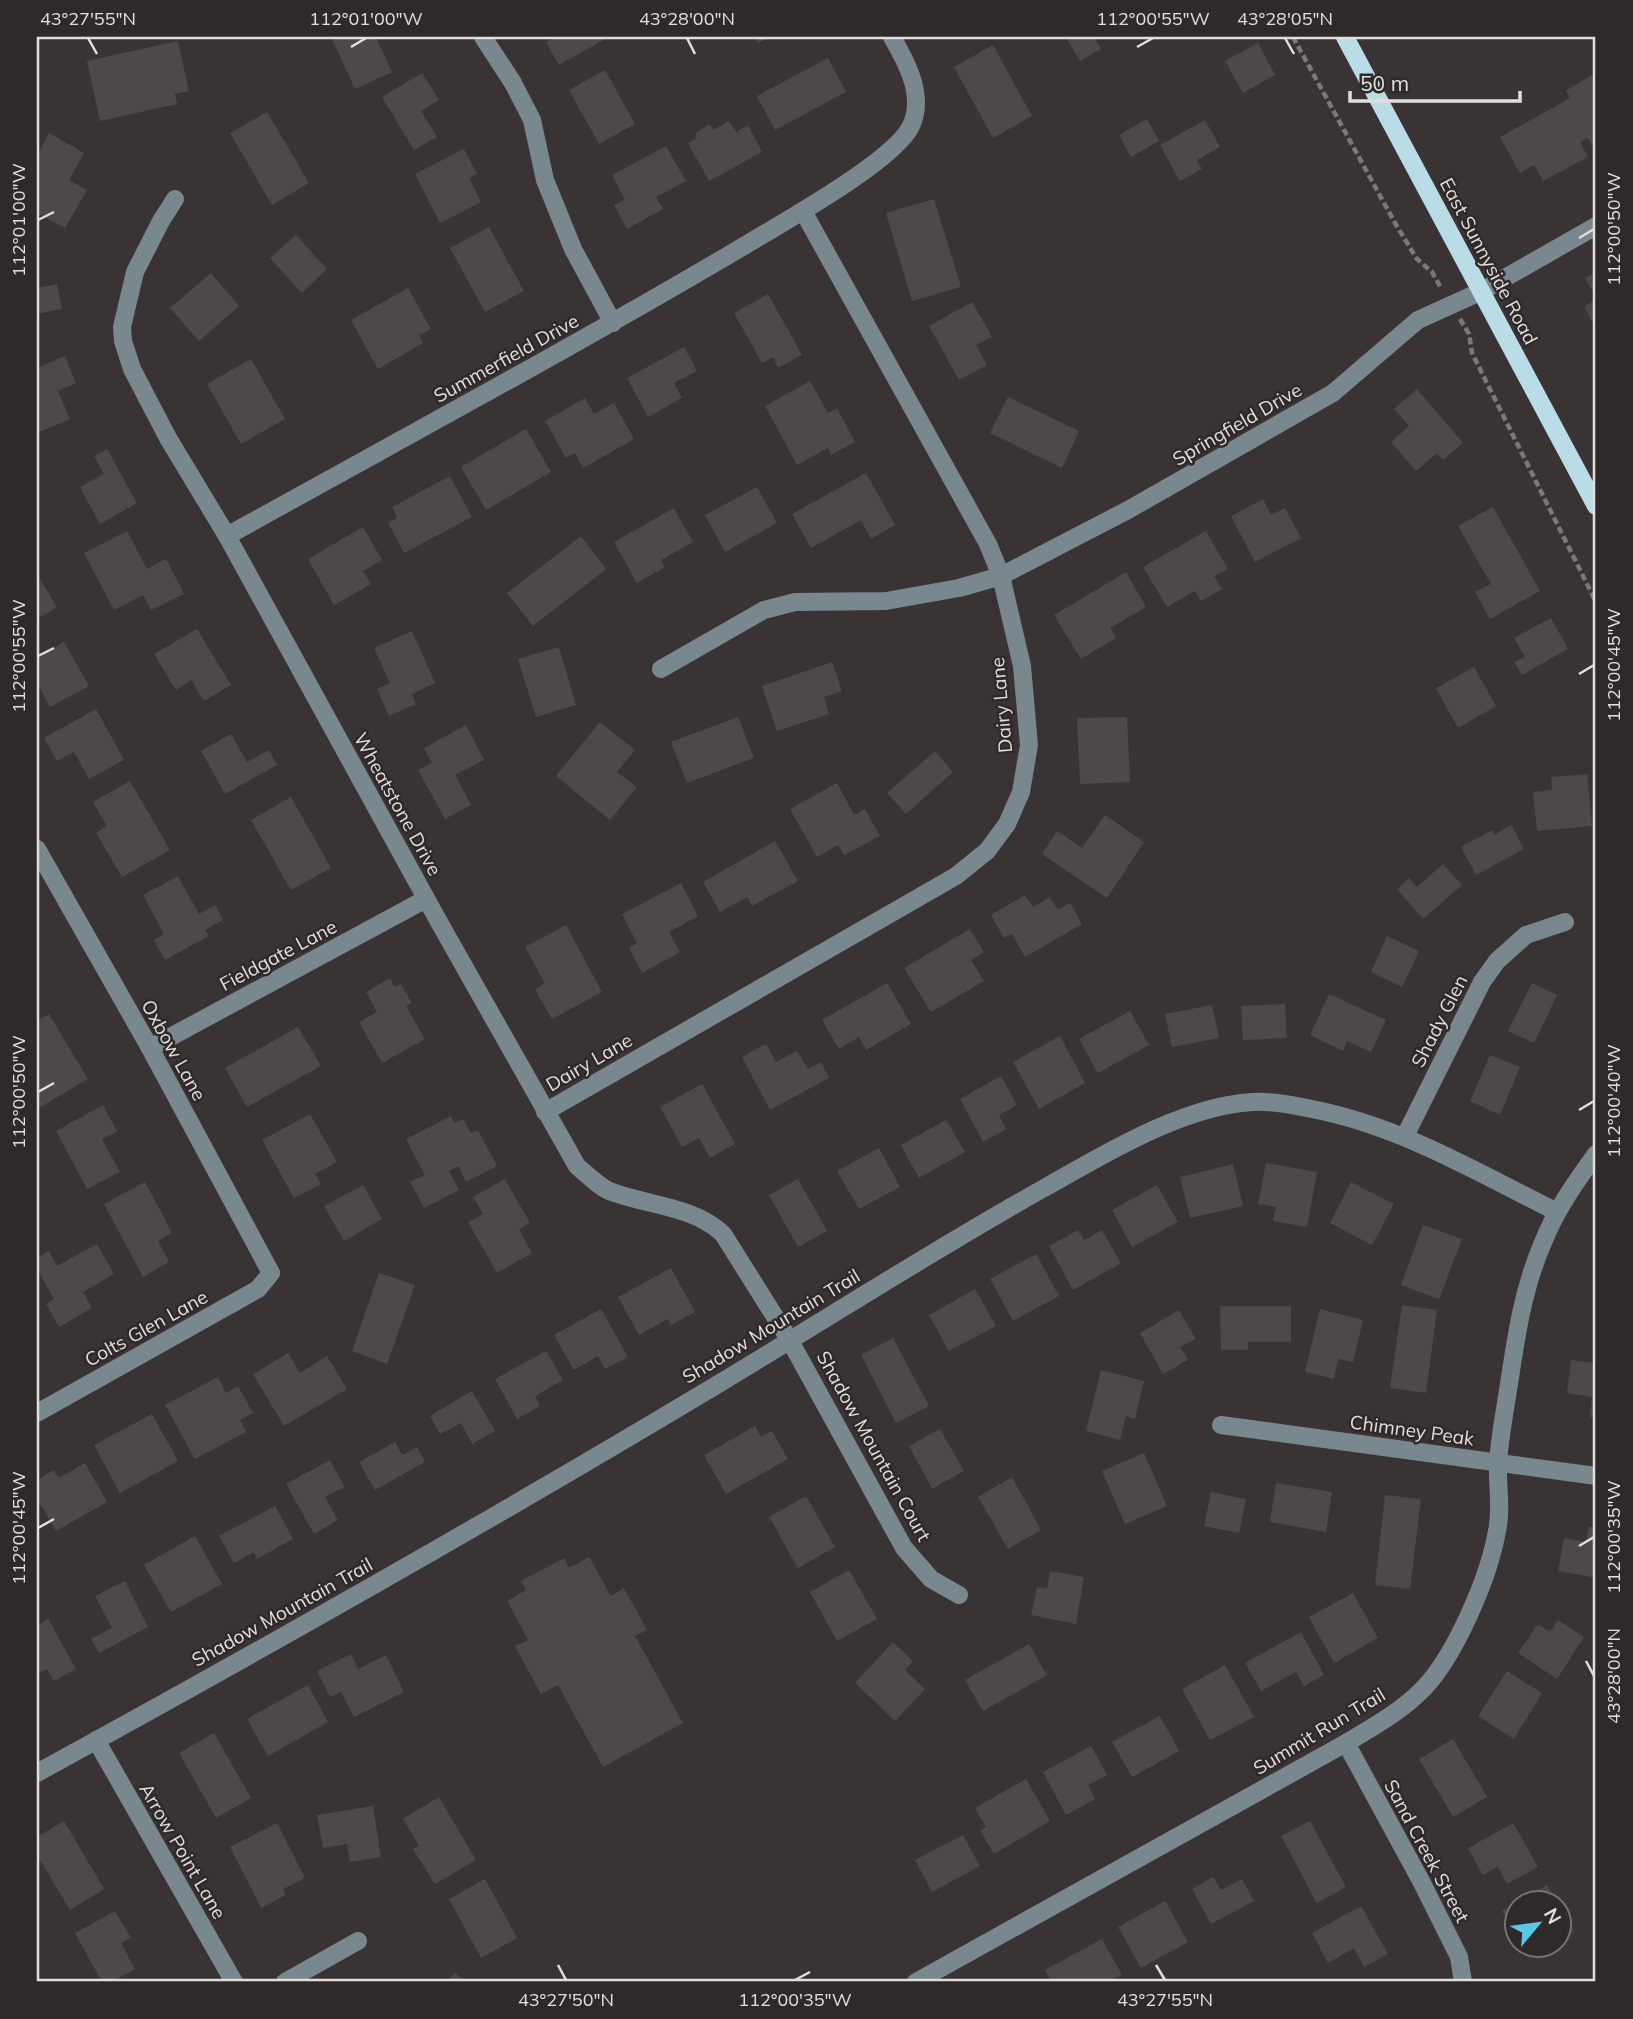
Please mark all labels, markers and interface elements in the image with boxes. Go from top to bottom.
text: 43°27'55"N [40,7,136,30]
text: 112°01'00"W [309,7,423,30]
text: 43°28'00"N [639,7,735,30]
text: 112°00'55"W [1096,7,1210,30]
text: 43°28'05"N [1237,7,1333,30]
scale bar [1350,60,1519,104]
text: 50 m [1360,70,1409,96]
text: 112°01'00"W [7,163,30,277]
text: 112°00'50"W [1602,172,1625,286]
street label: East Sunnyside Road [1435,173,1543,349]
street label: Summerfield Drive [429,308,583,408]
street label: Springfield Drive [1168,377,1306,471]
text: 112°00'55"W [7,599,30,713]
text: 112°00'45"W [1602,608,1625,722]
street label: Dairy Lane [985,656,1017,754]
street label: Wheatstone Drive [349,728,447,880]
street label: Fieldgate Lane [215,914,341,996]
street label: Shady Glen [1405,971,1473,1071]
street label: Oxbow Lane [136,995,212,1105]
street label: Dairy Lane [541,1028,637,1096]
text: 112°00'50"W [7,1035,30,1149]
text: 112°00'40"W [1602,1044,1625,1158]
street label: Shadow Mountain Trail [678,1263,864,1389]
street label: Colts Glen Lane [80,1284,212,1372]
street label: Shadow Mountain Court [812,1347,937,1546]
street label: Chimney Peak [1348,1409,1476,1451]
text: 112°00'45"W [7,1471,30,1585]
text: 112°00'35"W [1602,1480,1625,1594]
street label: Shadow Mountain Trail [187,1552,377,1672]
text: 43°28'00"N [1602,1628,1625,1724]
street label: Summit Run Trail [1249,1682,1389,1780]
street label: Sand Creek Street [1379,1775,1475,1927]
street label: Arrow Point Lane [134,1779,232,1923]
north arrow [1504,1890,1574,1960]
text: N [1539,1904,1567,1928]
text: 43°27'50"N [518,1988,614,2011]
text: 112°00'35"W [738,1988,852,2011]
text: 43°27'55"N [1117,1988,1213,2011]

